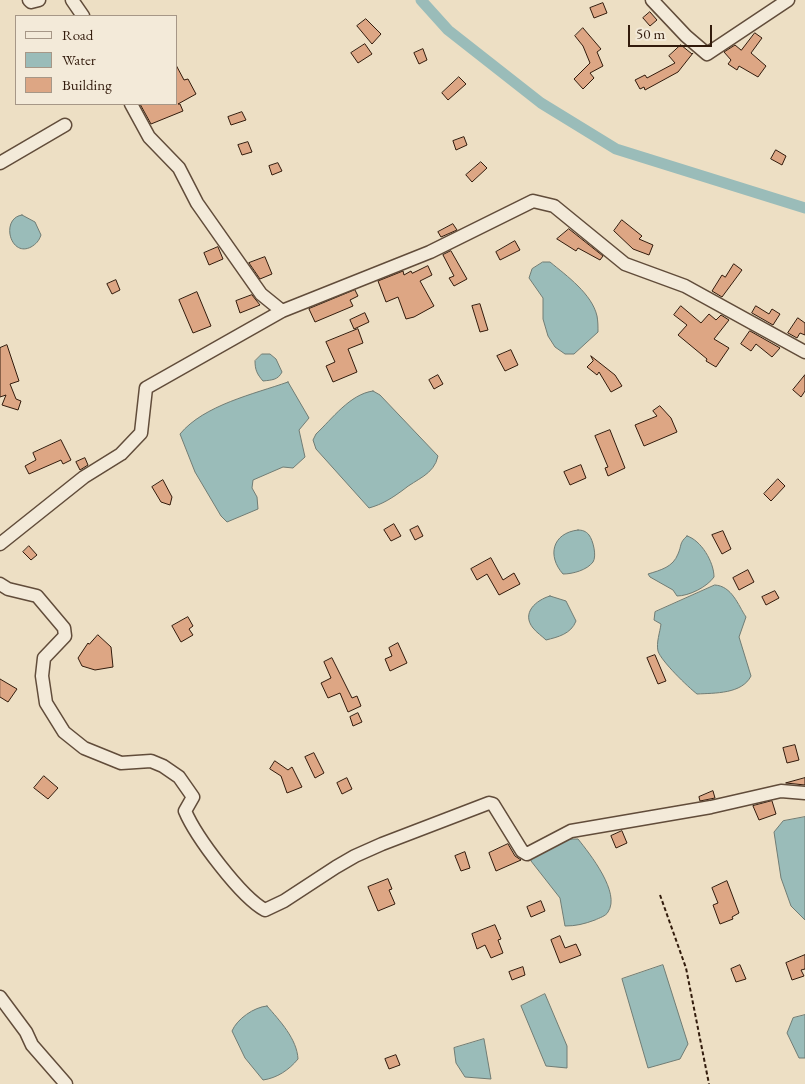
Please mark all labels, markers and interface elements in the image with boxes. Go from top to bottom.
legend [15,15,178,105]
scale bar [630,15,714,47]
text: 50 m [636,24,665,43]
text: Road [62,25,93,44]
text: Water [62,50,96,69]
text: Building [62,75,112,94]

